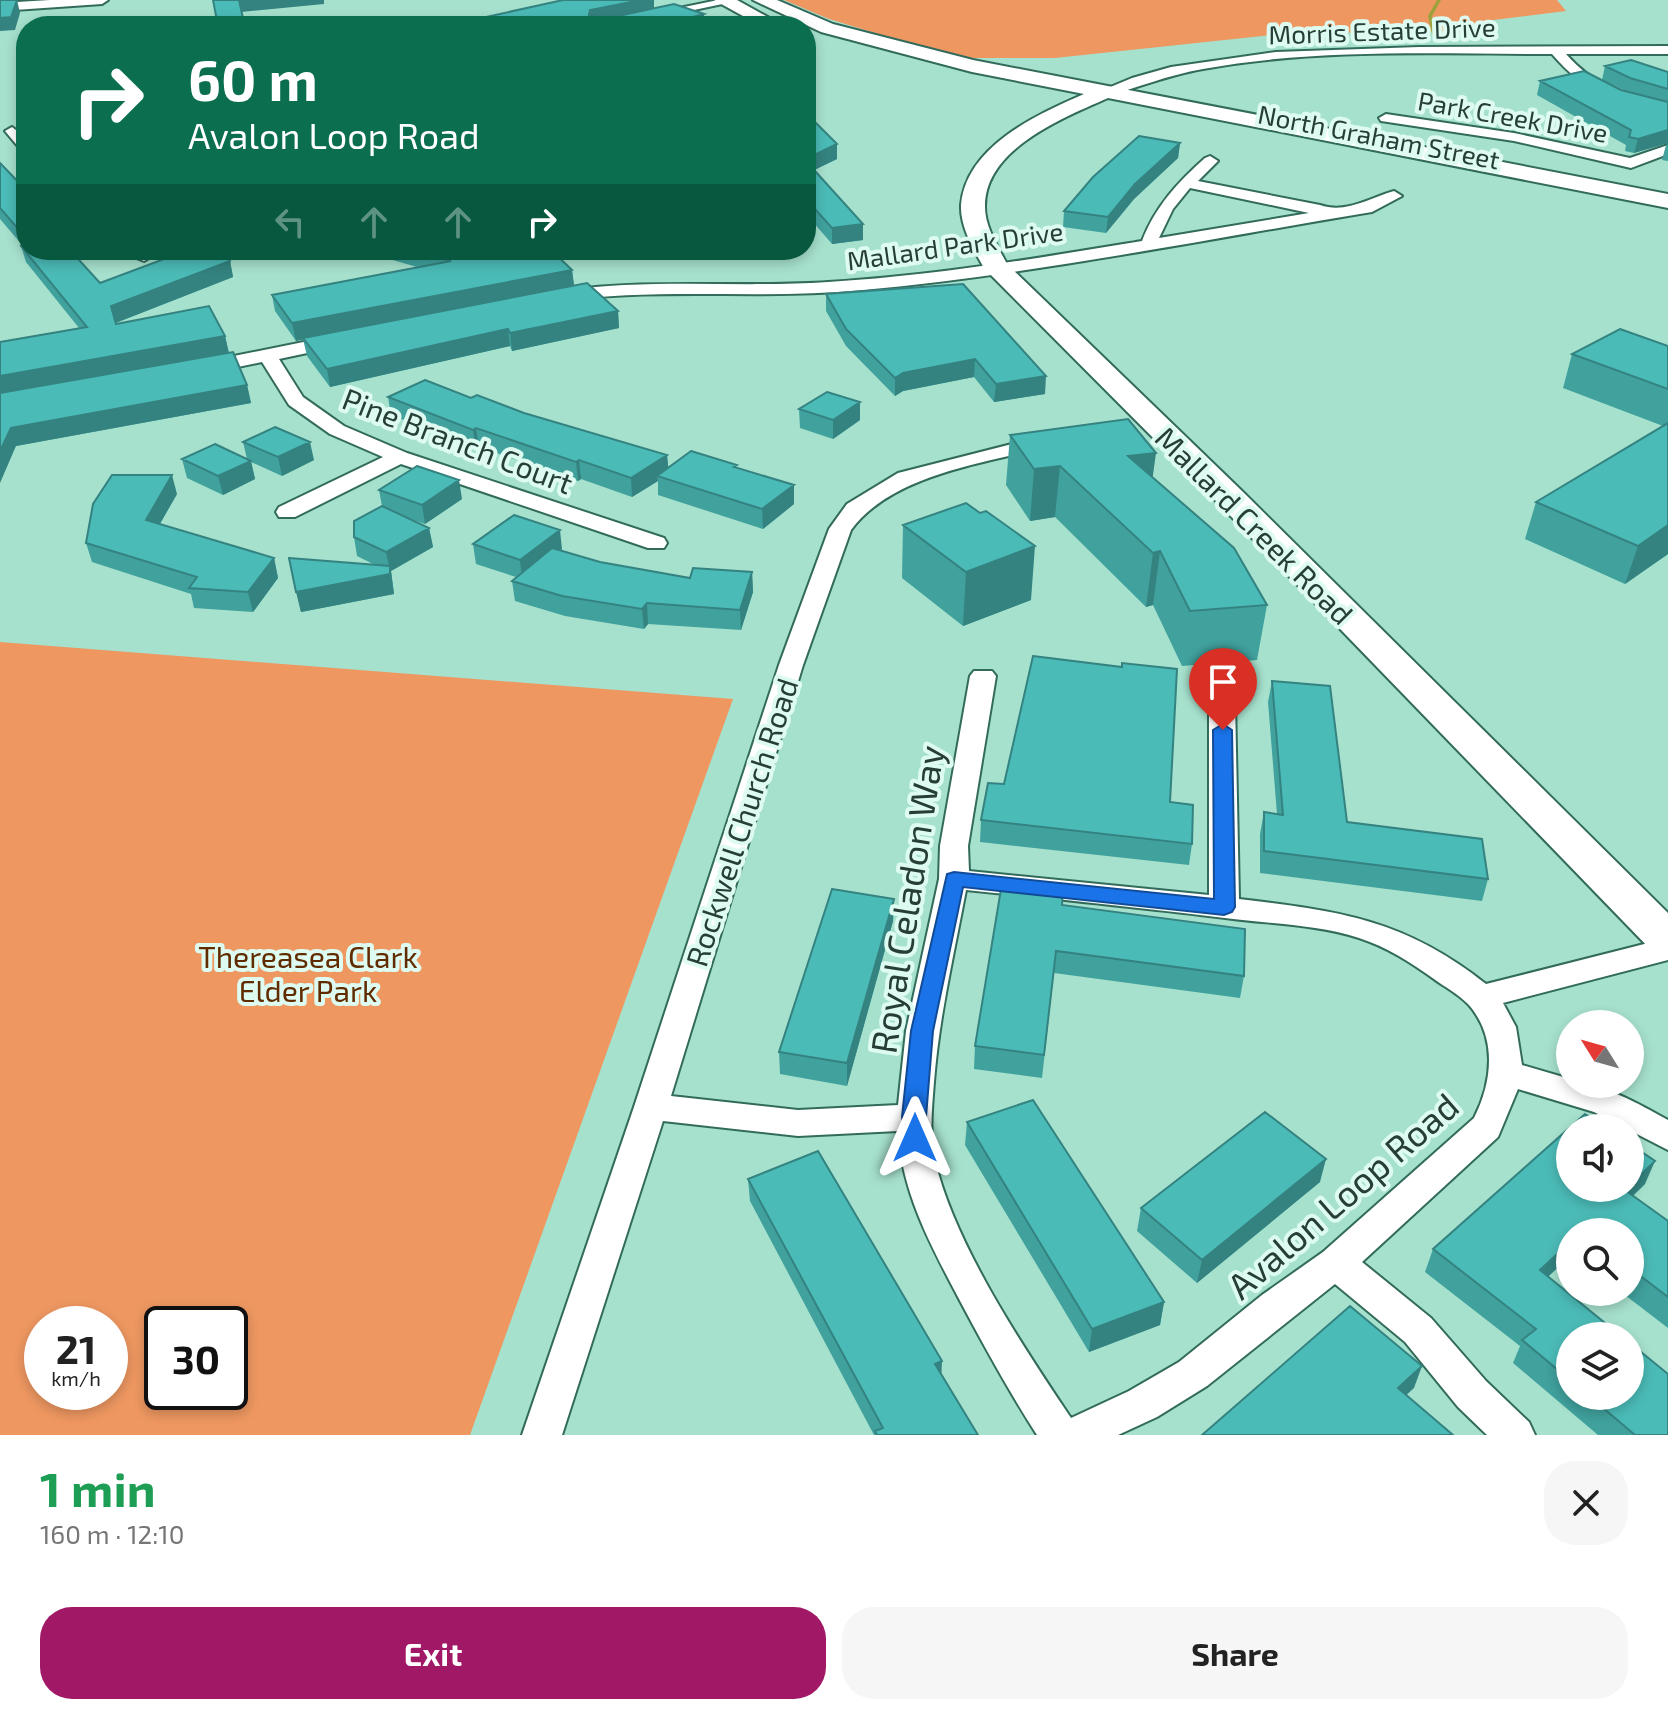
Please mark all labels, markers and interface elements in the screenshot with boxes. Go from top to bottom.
street label: Morris Estate Drive [1268,11,1496,49]
text: 60 m [188,45,318,112]
icon: right [56,48,160,152]
street label: Park Creek Drive [1416,84,1610,148]
street label: North Graham Street [1256,97,1503,175]
text: Avalon Loop Road [188,113,480,156]
icon: left [268,200,312,244]
icon: ahead [352,200,396,244]
icon: ahead [436,200,480,244]
icon: right [520,200,564,244]
street label: Mallard Park Drive [845,214,1065,276]
street label: Pine Branch Court [338,380,578,500]
street label: Mallard Creek Road [1149,419,1361,631]
pin [1189,648,1257,730]
icon: arrive [1201,660,1245,704]
street label: Rockwell Church Road [677,673,805,971]
street label: Royal Celadon Way [860,742,952,1056]
park label: Thereasea Clark Elder Park [198,938,418,1008]
north arrow [1556,1010,1644,1098]
map controls [1556,1010,1644,1410]
street label: Avalon Loop Road [1218,1083,1466,1307]
position arrow [873,1096,957,1180]
button: sound [1556,1114,1644,1202]
button: search [1556,1218,1644,1306]
speed limit sign: 30 [144,1306,248,1410]
button: layers [1556,1322,1644,1410]
text: 21 [56,1324,96,1372]
text: km/h [51,1366,101,1390]
text: 1 min [40,1459,156,1517]
button: close [1544,1461,1628,1545]
text: 160 m · 12:10 [40,1518,184,1549]
button: Exit [40,1607,826,1699]
button: Share [842,1607,1628,1699]

